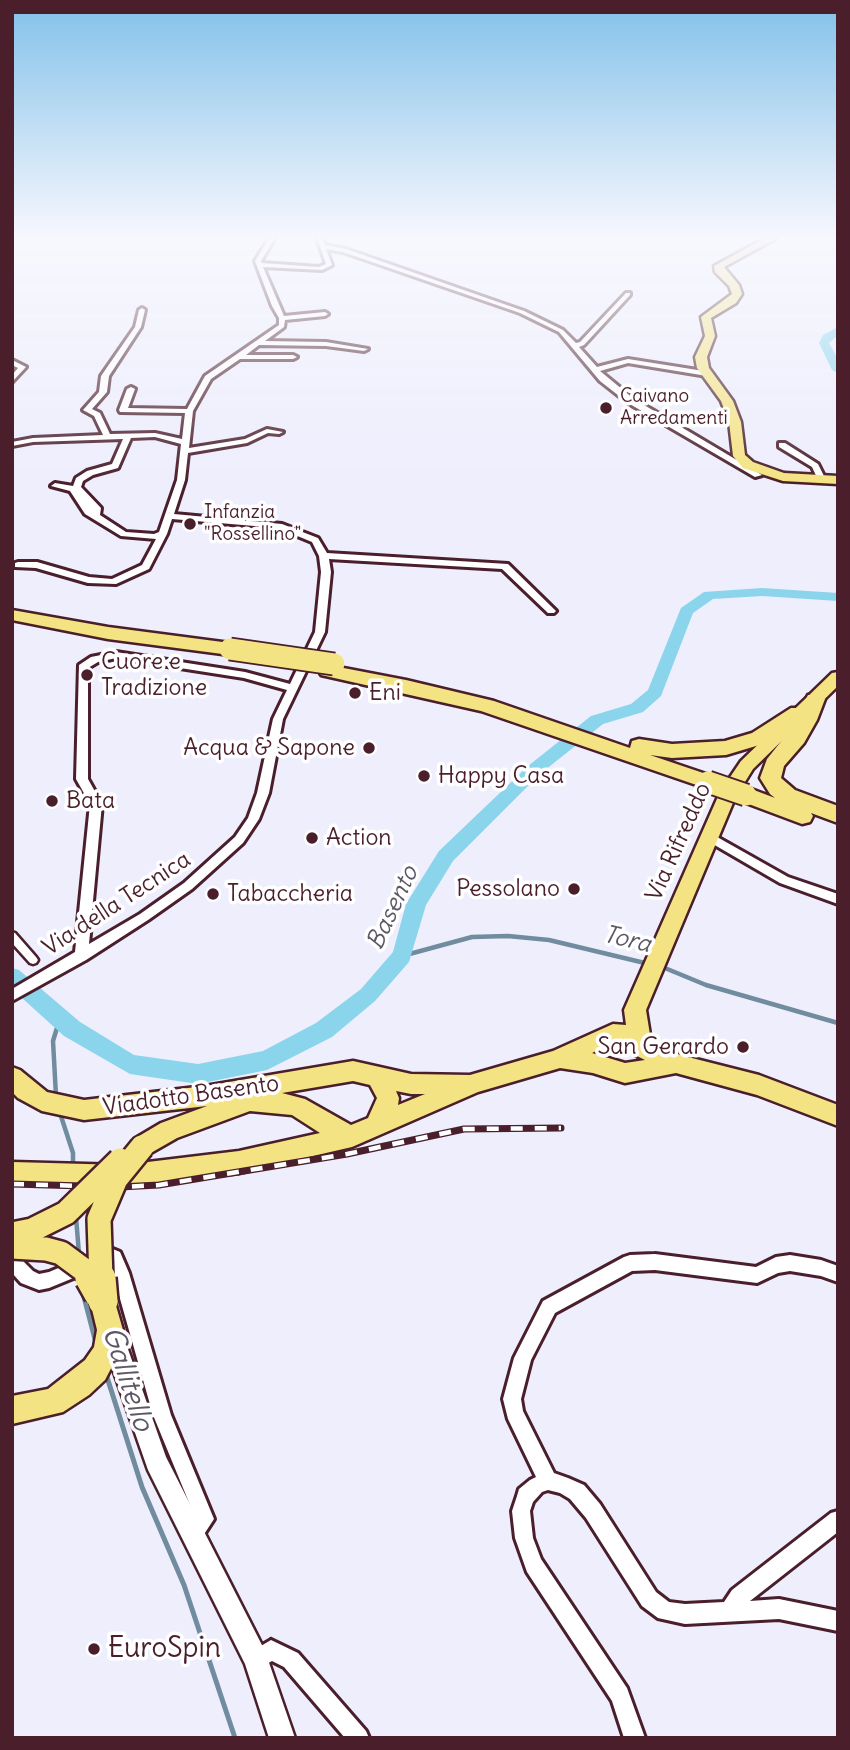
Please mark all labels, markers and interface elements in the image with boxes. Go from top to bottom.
place label: Caivano Arredamenti [620,386,728,430]
marker: Caivano Arredamenti [598,400,614,416]
place label: Infanzia "Rossellino" [204,502,301,546]
marker: Infanzia "Rossellino" [182,516,198,532]
place label: Cuore e Tradizione [101,648,207,702]
marker: Cuore e Tradizione [79,667,95,683]
place label: Eni [369,679,401,707]
marker: Eni [347,685,363,701]
place label: Acqua & Sapone [183,734,355,762]
marker: Acqua & Sapone [361,740,377,756]
place label: Happy Casa [438,762,564,790]
marker: Happy Casa [416,768,432,784]
street label: Via Rifreddo [641,779,717,905]
place label: Bata [66,787,115,815]
marker: Bata [44,793,60,809]
place label: Action [326,824,392,852]
marker: Action [304,830,320,846]
street label: Via della Tecnica [38,846,196,962]
water label: Basento [361,862,425,954]
place label: Pessolano [456,875,560,903]
place label: Tabaccheria [227,880,353,908]
marker: Pessolano [566,881,582,897]
marker: Tabaccheria [205,886,221,902]
water label: Tora [601,921,653,959]
place label: San Gerardo [597,1033,729,1061]
marker: San Gerardo [735,1039,751,1055]
street label: Viadotto Basento [101,1070,281,1122]
water label: Gallitello [94,1323,160,1435]
place label: EuroSpin [108,1632,221,1666]
marker: EuroSpin [86,1641,102,1657]

